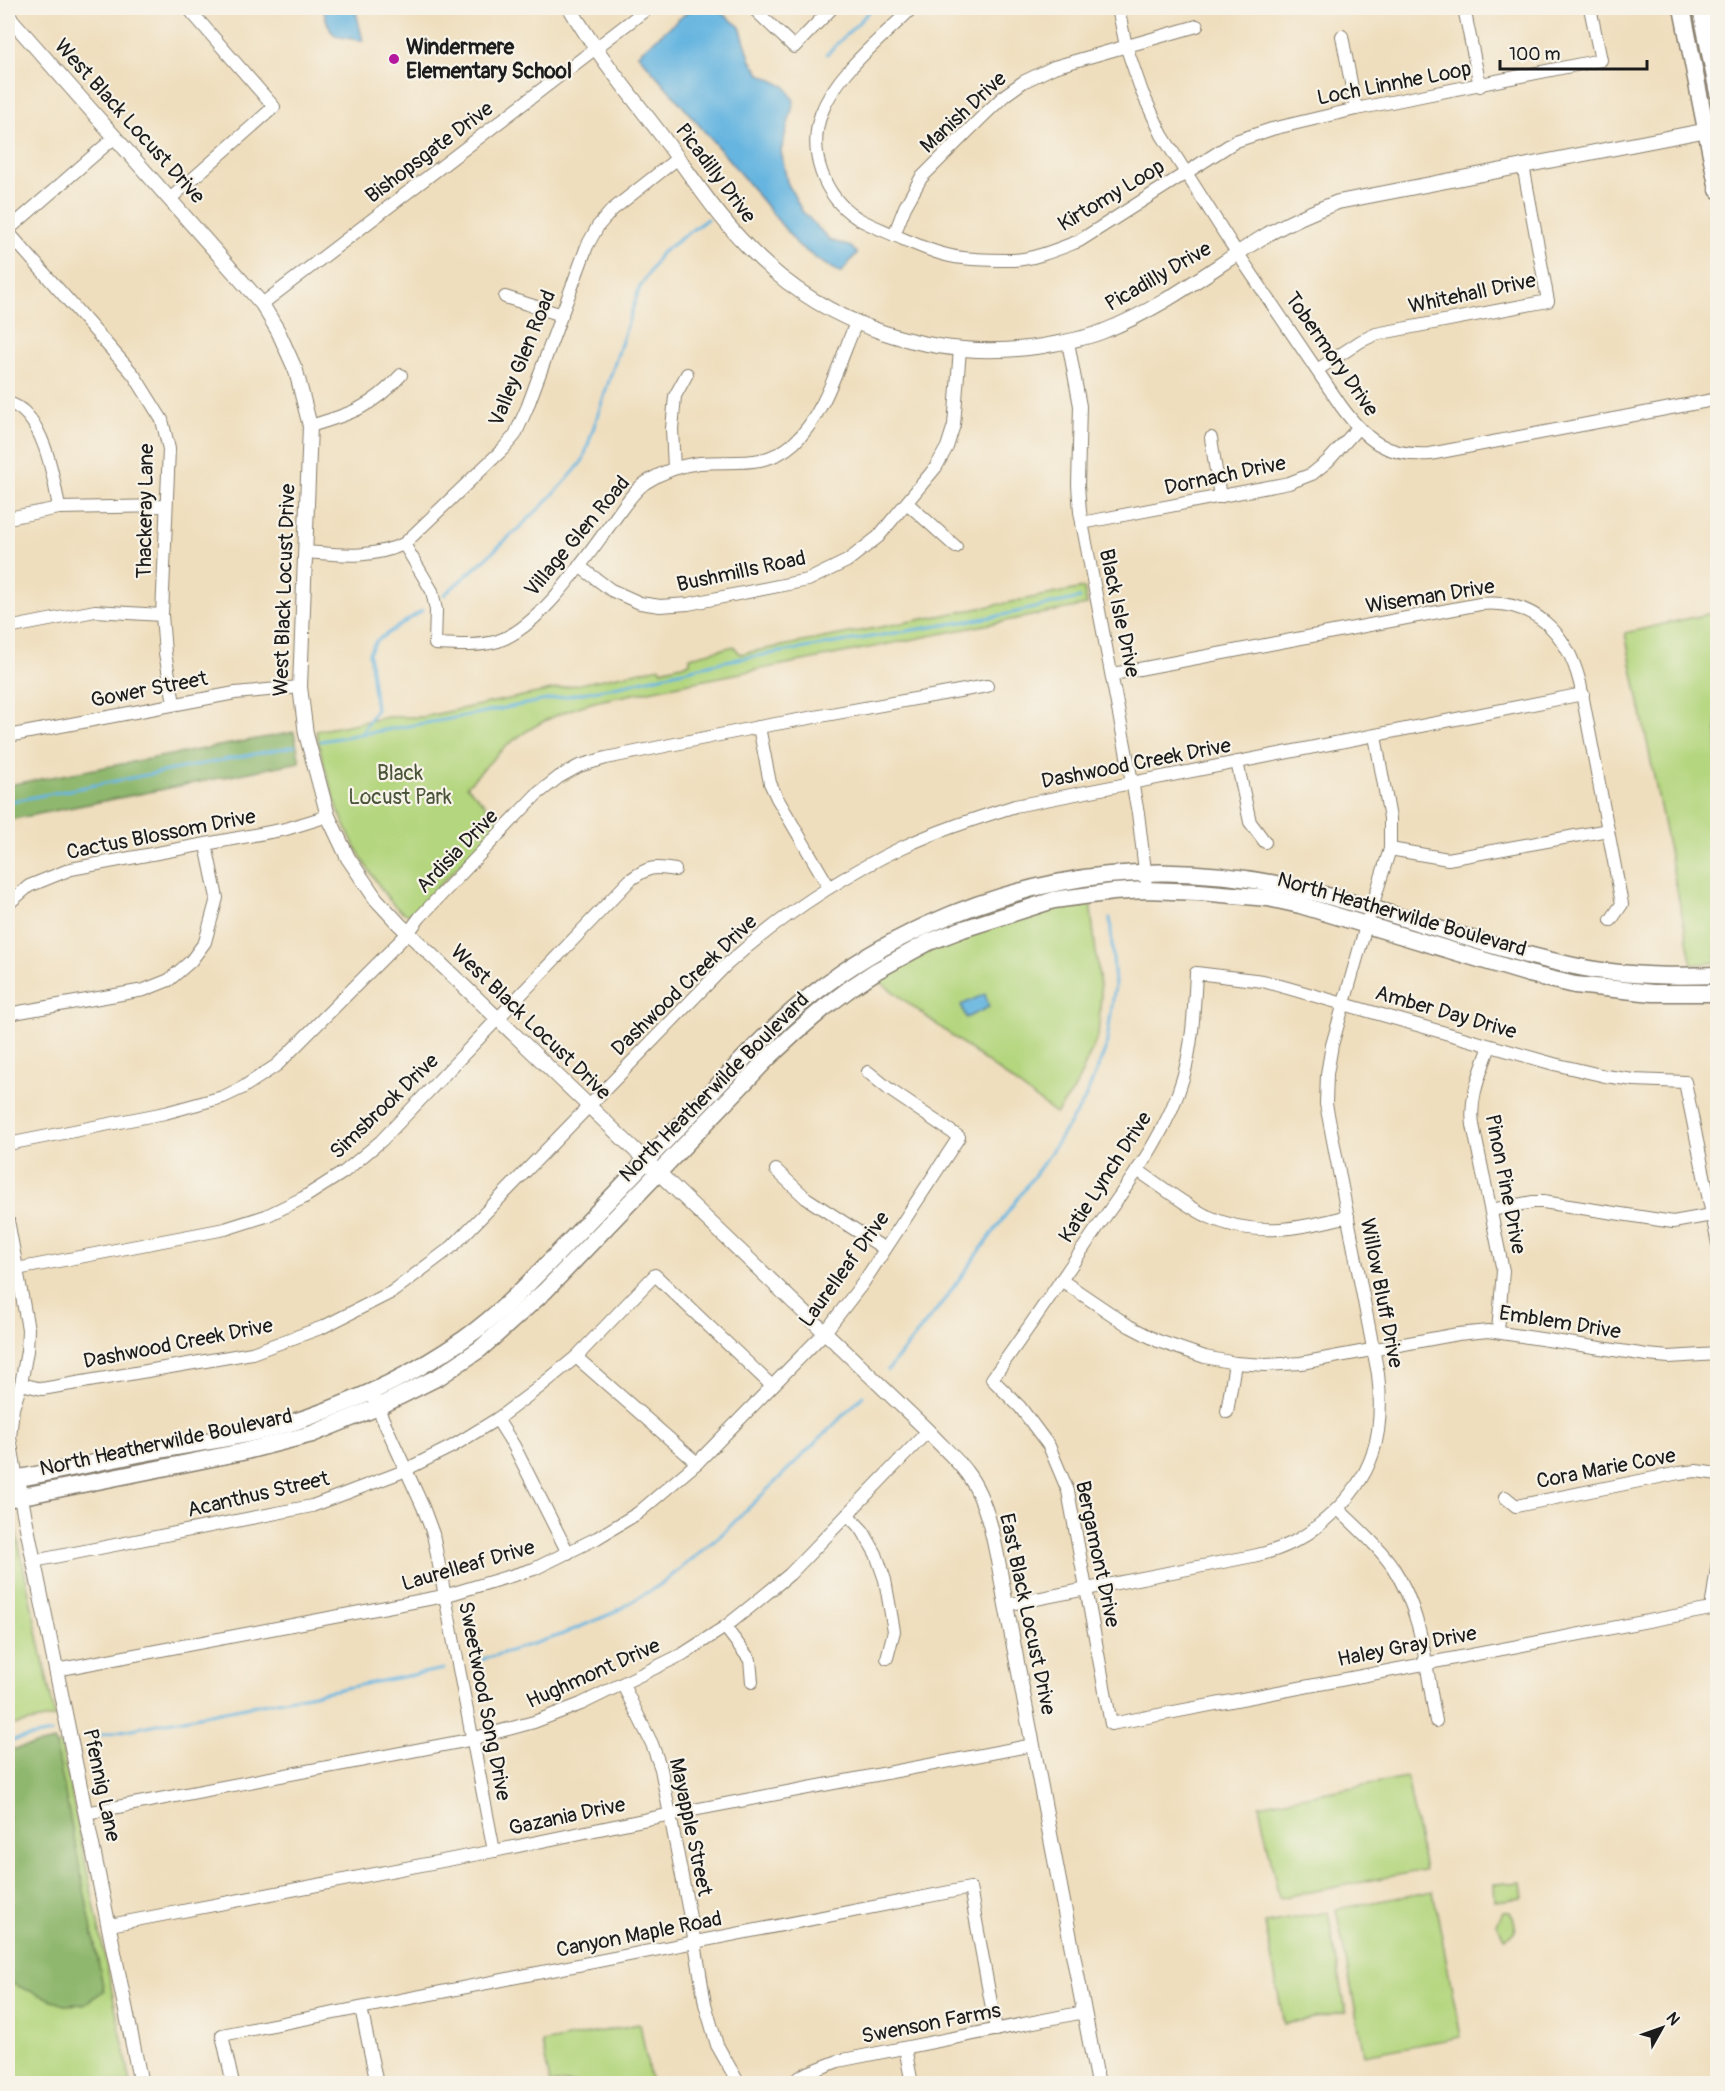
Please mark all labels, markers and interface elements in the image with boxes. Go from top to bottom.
street label: West Black Locust Drive [48,33,211,210]
scale bar [1500,33,1647,71]
place label: Windermere Elementary School [406,34,572,85]
text: 100 m [1509,43,1561,66]
marker: Windermere Elementary School [387,52,401,66]
street label: Loch Linnhe Loop [1315,55,1474,112]
street label: Manish Drive [914,65,1013,159]
street label: Bishopsgate Drive [360,95,499,209]
street label: Picadilly Drive [669,118,762,229]
street label: Kirtomy Loop [1053,153,1170,238]
street label: Picadilly Drive [1100,235,1217,318]
street label: Whitehall Drive [1406,267,1539,320]
street label: Valley Glen Road [483,286,562,430]
street label: Tobermory Drive [1279,287,1385,422]
street label: Thackeray Lane [131,443,160,579]
street label: Dornach Drive [1162,449,1289,502]
street label: Village Glen Road [519,470,636,603]
street label: West Black Locust Drive [267,483,302,697]
street label: Bushmills Road [674,545,808,598]
street label: Black Isle Drive [1093,546,1146,680]
street label: Wiseman Drive [1364,573,1497,620]
street label: Gower Street [88,665,210,714]
street label: Dashwood Creek Drive [1039,732,1234,795]
park label: Black Locust Park [348,760,452,811]
street label: Cactus Blossom Drive [64,803,259,866]
street label: Ardisia Drive [410,803,505,899]
street label: North Heatherwilde Boulevard [1274,866,1530,963]
street label: Dashwood Creek Drive [606,908,763,1062]
street label: West Black Locust Drive [445,939,617,1106]
street label: Amber Day Drive [1372,979,1520,1046]
street label: North Heatherwilde Boulevard [614,987,815,1188]
street label: Simsbrook Drive [324,1047,445,1165]
street label: Katie Lynch Drive [1053,1106,1158,1248]
street label: Pinon Pine Drive [1479,1112,1532,1257]
street label: Laurelleaf Drive [793,1205,896,1333]
street label: Willow Bluff Drive [1354,1216,1409,1371]
street label: Emblem Drive [1497,1300,1623,1346]
street label: Dashwood Creek Drive [81,1312,276,1375]
street label: North Heatherwilde Boulevard [37,1402,295,1483]
street label: Cora Marie Cove [1534,1442,1679,1495]
street label: Acanthus Street [184,1465,332,1524]
street label: Bergamont Drive [1069,1478,1126,1631]
street label: East Black Locust Drive [993,1511,1062,1718]
street label: Laurelleaf Drive [398,1533,538,1597]
street label: Sweetwood Song Drive [452,1599,517,1804]
street label: Haley Gray Drive [1335,1620,1480,1673]
street label: Hughmont Drive [522,1632,665,1715]
street label: Pfennig Lane [76,1726,127,1845]
street label: Mayapple Street [663,1756,718,1899]
street label: Gazania Drive [506,1791,629,1842]
street label: Canyon Maple Road [554,1905,724,1964]
street label: Swenson Farms [859,1997,1004,2050]
north arrow [1632,1998,1692,2058]
text: N [1662,2008,1684,2030]

